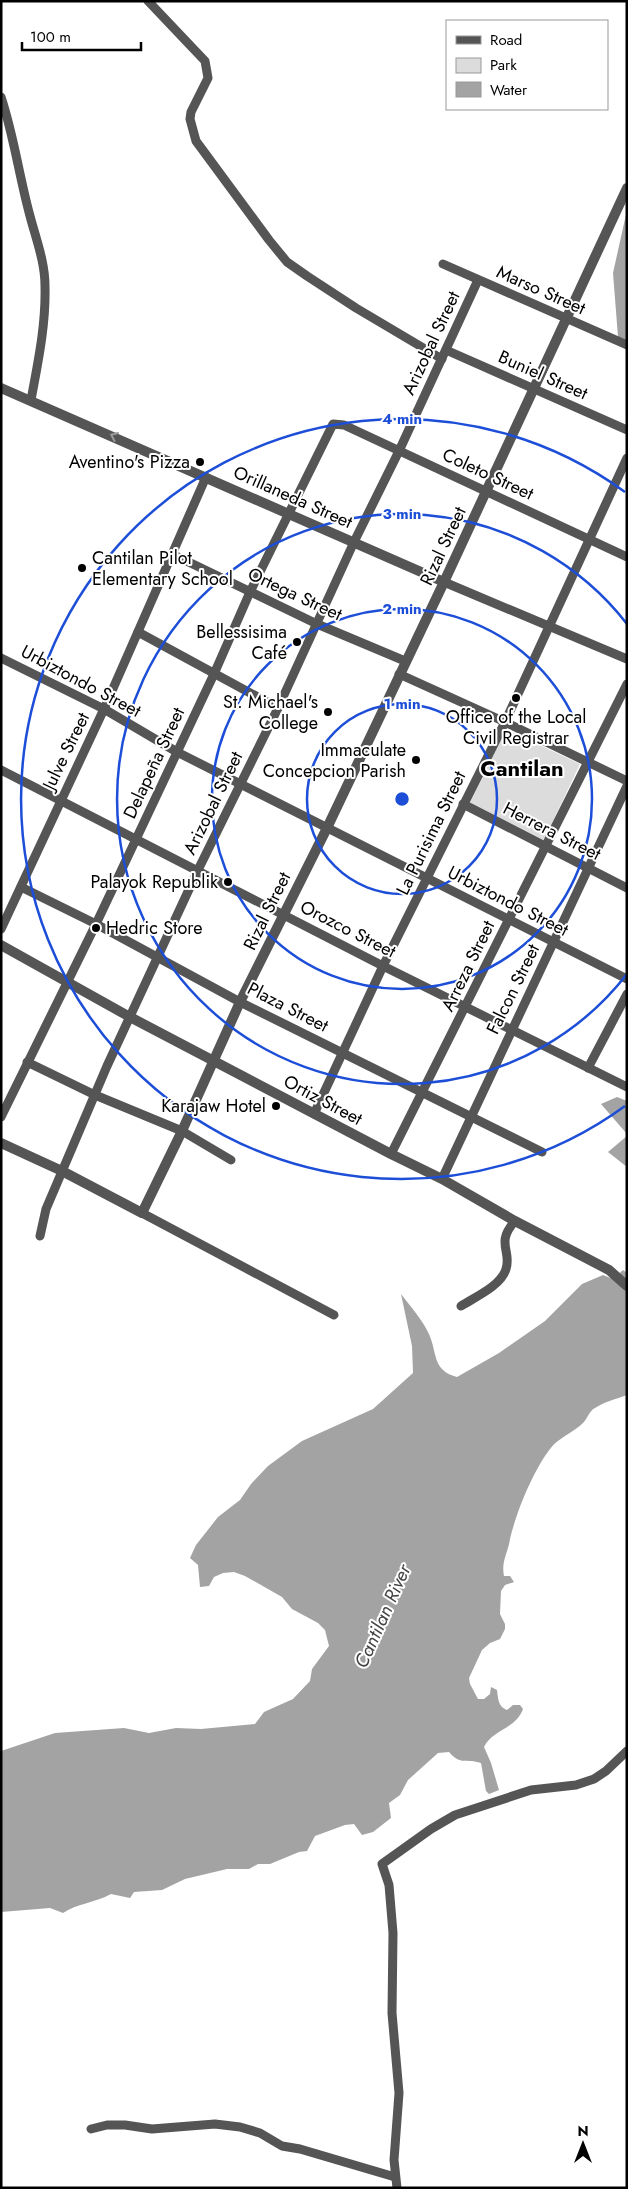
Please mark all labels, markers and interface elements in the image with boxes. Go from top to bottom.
scale bar [22,20,141,52]
legend [446,20,608,110]
text: 100 m [30,26,71,48]
text: Road [490,29,522,51]
text: Park [490,54,517,76]
text: Water [490,79,528,101]
street label: Marso Street [492,259,590,321]
street label: Arizobal Street [396,286,467,399]
street label: Buniel Street [494,344,592,407]
text: 4 min [382,408,422,430]
one-way arrow [110,432,119,443]
street label: Coleto Street [438,441,539,507]
place label: Aventino's Pizza [69,449,190,475]
marker: Aventino's Pizza [194,456,206,468]
street label: Orillaneda Street [229,459,357,535]
street label: Rizal Street [413,502,473,590]
text: 3 min [383,503,421,525]
place label: Cantilan Pilot Elementary School [92,545,233,592]
street label: Ortega Street [244,561,347,627]
marker: Cantilan Pilot Elementary School [76,562,88,574]
text: 2 min [382,598,422,620]
place label: Bellessisima Café [196,619,287,666]
marker: Bellessisima Café [291,636,303,648]
street label: Urbiztondo Street [16,638,146,724]
place label: St. Michael's College [223,689,318,736]
marker: Office of the Local Civil Registrar [510,692,522,704]
text: 1 min [383,693,421,715]
street label: Delapeña Street [117,702,191,823]
place label: Office of the Local Civil Registrar [446,704,586,751]
marker: St. Michael's College [322,706,334,718]
street label: Julve Street [35,707,96,796]
place label: Immaculate Concepcion Parish [263,737,406,784]
street label: Arizobal Street [177,746,250,859]
district label: Cantilan [480,752,564,784]
marker: Immaculate Concepcion Parish [410,754,422,766]
street label: La Purisima Street [390,766,473,899]
centre of rings [393,790,411,808]
street label: Herrera Street [499,795,606,867]
street label: Urbiztondo Street [443,859,574,943]
street label: Rizal Street [237,867,297,955]
place label: Palayok Republik [90,869,218,895]
marker: Palayok Republik [222,876,234,888]
street label: Orozco Street [296,894,401,965]
place label: Hedric Store [106,915,202,941]
street label: Arreza Street [435,916,502,1016]
marker: Hedric Store [90,922,102,934]
street label: Falcon Street [480,939,546,1039]
street label: Plaza Street [243,975,334,1039]
street label: Ortiz Street [279,1068,368,1132]
place label: Karajaw Hotel [161,1093,266,1119]
marker: Karajaw Hotel [270,1100,282,1112]
water label: Cantilan River [348,1559,418,1672]
north arrow [558,2119,608,2169]
text: N [577,2121,589,2141]

